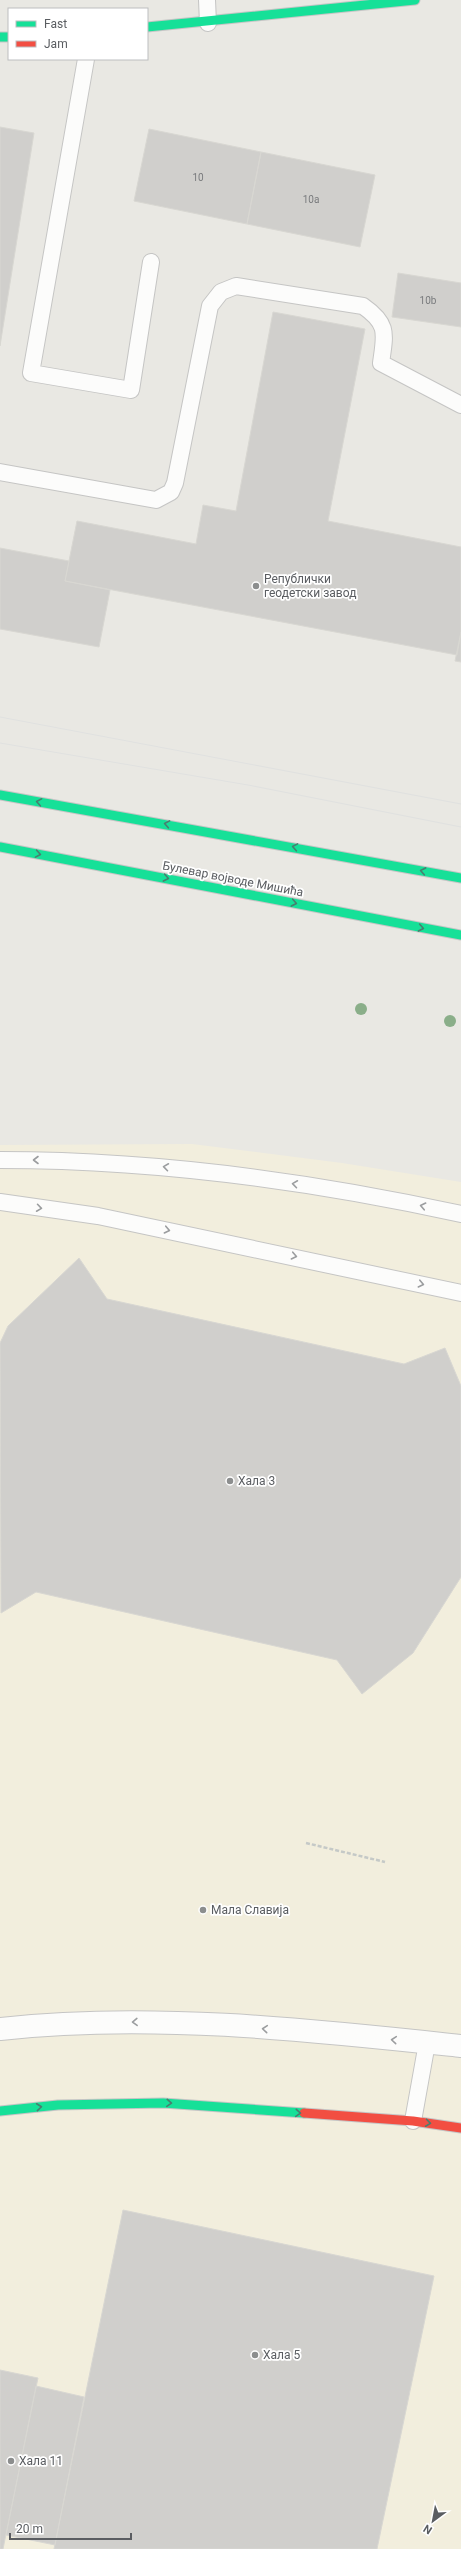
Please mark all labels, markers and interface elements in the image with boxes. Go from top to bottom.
legend [8,8,148,60]
text: Fast [44,17,67,31]
text: Jam [44,37,68,51]
house number: 10 [192,172,204,183]
house number: 10a [303,194,319,205]
house number: 10b [420,295,437,306]
place label: Републички геодетски завод [264,572,356,600]
marker: Републички геодетски завод [251,581,261,591]
one-way arrow [36,798,42,807]
one-way arrow [164,820,170,829]
one-way arrow [292,844,298,852]
one-way arrow [35,849,41,858]
street label: Булевар војводе Мишића [161,858,305,900]
one-way arrow [420,867,426,876]
one-way arrow [163,873,169,881]
one-way arrow [291,898,297,907]
one-way arrow [418,923,425,931]
one-way arrow [33,1156,39,1164]
one-way arrow [163,1163,169,1172]
one-way arrow [292,1180,298,1189]
one-way arrow [420,1202,426,1210]
one-way arrow [36,1203,42,1212]
one-way arrow [163,1226,170,1234]
one-way arrow [291,1252,297,1260]
one-way arrow [418,1279,424,1287]
place label: Хала 3 [238,1474,275,1488]
marker: Хала 3 [225,1476,235,1486]
place label: Мала Славија [211,1903,289,1917]
marker: Мала Славија [198,1905,208,1915]
one-way arrow [132,2018,138,2026]
one-way arrow [262,2025,268,2034]
one-way arrow [391,2035,397,2044]
one-way arrow [166,2099,172,2108]
one-way arrow [36,2102,42,2111]
one-way arrow [295,2108,301,2117]
one-way arrow [425,2118,431,2127]
place label: Хала 5 [263,2348,300,2362]
marker: Хала 5 [250,2350,260,2360]
place label: Хала 11 [19,2454,63,2468]
marker: Хала 11 [6,2456,16,2466]
north arrow [413,2501,453,2541]
scale bar [10,2515,131,2541]
text: N [421,2521,435,2537]
text: 20 m [16,2522,43,2536]

